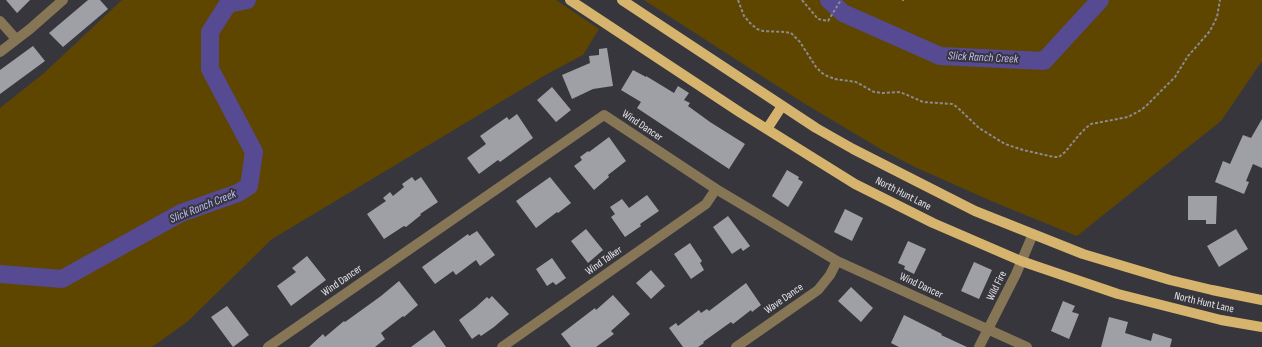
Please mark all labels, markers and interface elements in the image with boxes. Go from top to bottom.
water label: Slick Ranch Creek [948,49,1018,67]
street label: Wind Dancer [619,108,665,144]
street label: North Hunt Lane [873,174,933,214]
water label: Slick Ranch Creek [168,187,238,227]
street label: Wind Talker [583,244,625,278]
street label: Wind Dancer [319,262,365,300]
street label: Wild Fire [984,269,1010,303]
street label: Wind Dancer [897,270,945,302]
street label: Wave Dance [762,281,806,317]
street label: North Hunt Lane [1173,290,1235,316]

